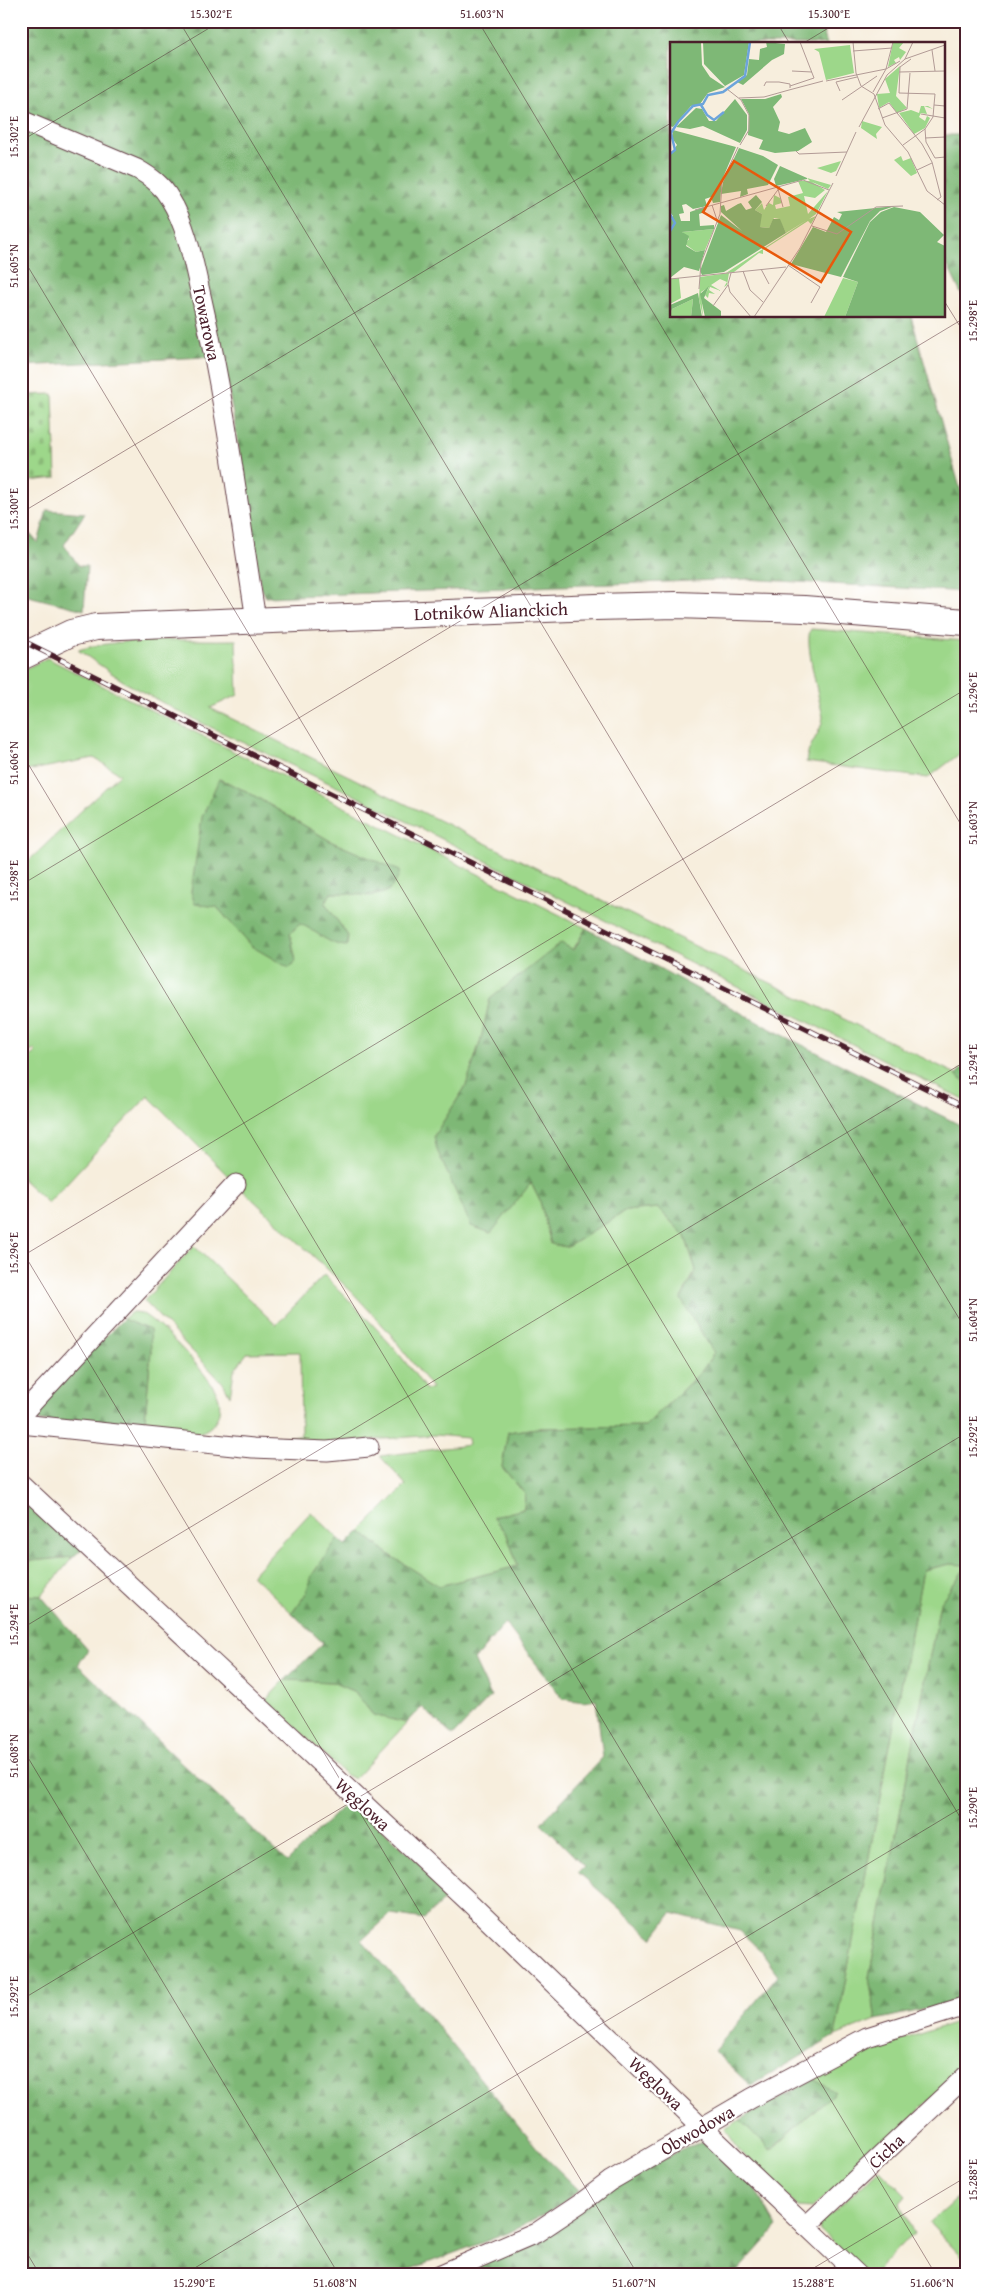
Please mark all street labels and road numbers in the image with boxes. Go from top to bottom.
street label: Towarowa [186,283,228,364]
street label: Lotników Alianckich [414,595,568,627]
street label: Węglowa [329,1771,397,1837]
street label: Węglowa [622,2050,690,2117]
street label: Obwodowa [655,2098,739,2162]
street label: Cicha [862,2127,911,2175]

